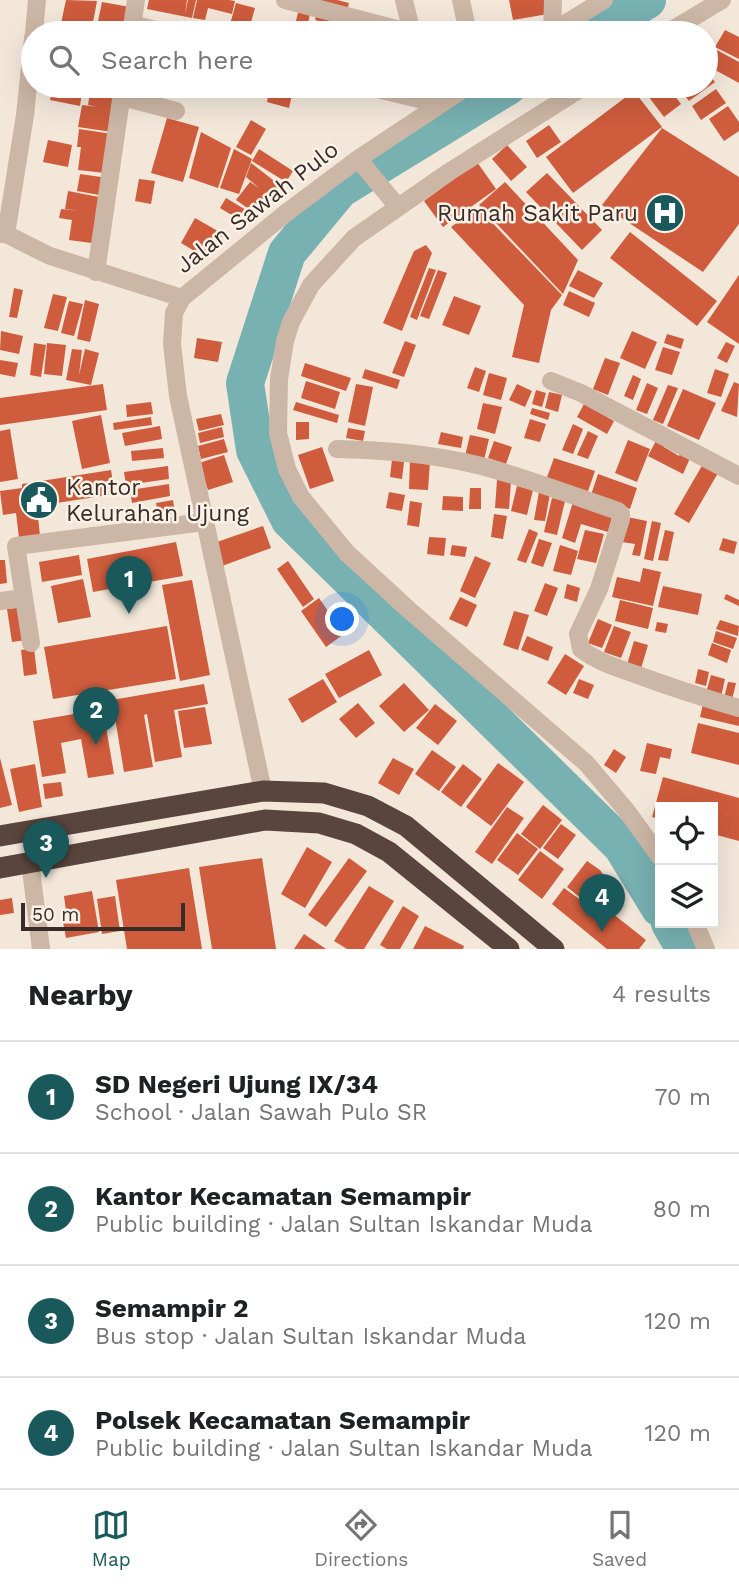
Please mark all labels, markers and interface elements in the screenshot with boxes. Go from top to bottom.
search box [21,21,718,98]
icon: search [45,41,83,79]
text: Search here [101,45,253,75]
street label: Jalan Sawah Pulo [171,136,344,279]
hospital icon: Rumah Sakit Paru [644,192,686,234]
place label: Rumah Sakit Paru [437,200,638,227]
place label: Kantor Kelurahan Ujung [66,474,250,527]
public building icon: Kantor Kelurahan Ujung [18,479,60,521]
pin: 1 [106,556,152,614]
your location [325,602,359,636]
pin: 2 [73,687,119,745]
map controls [655,802,718,928]
button: locate [655,802,718,865]
pin: 3 [23,820,69,878]
button: layers [655,865,718,928]
pin: 4 [579,874,625,932]
scale bar [21,900,186,932]
text: 50 m [32,903,79,926]
text: Nearby [28,977,133,1012]
text: 4 results [612,981,711,1008]
text: SD Negeri Ujung IX/34 [95,1069,378,1099]
text: 1 [46,1084,56,1111]
text: 70 m [654,1084,711,1111]
text: School · Jalan Sawah Pulo SR [95,1099,427,1126]
text: Kantor Kecamatan Semampir [95,1181,471,1211]
text: 2 [44,1196,58,1223]
text: 80 m [653,1196,711,1223]
text: Public building · Jalan Sultan Iskandar Muda [95,1211,593,1238]
text: Semampir 2 [95,1293,248,1323]
text: 3 [44,1308,58,1335]
text: 120 m [645,1308,711,1335]
text: Bus stop · Jalan Sultan Iskandar Muda [95,1323,526,1350]
text: Polsek Kecamatan Semampir [95,1405,470,1435]
text: 4 [44,1420,58,1447]
text: 120 m [645,1420,711,1447]
text: Public building · Jalan Sultan Iskandar Muda [95,1435,593,1462]
tab: Map [92,1506,131,1571]
tab: Directions [314,1506,408,1571]
tab: Saved [592,1506,647,1571]

